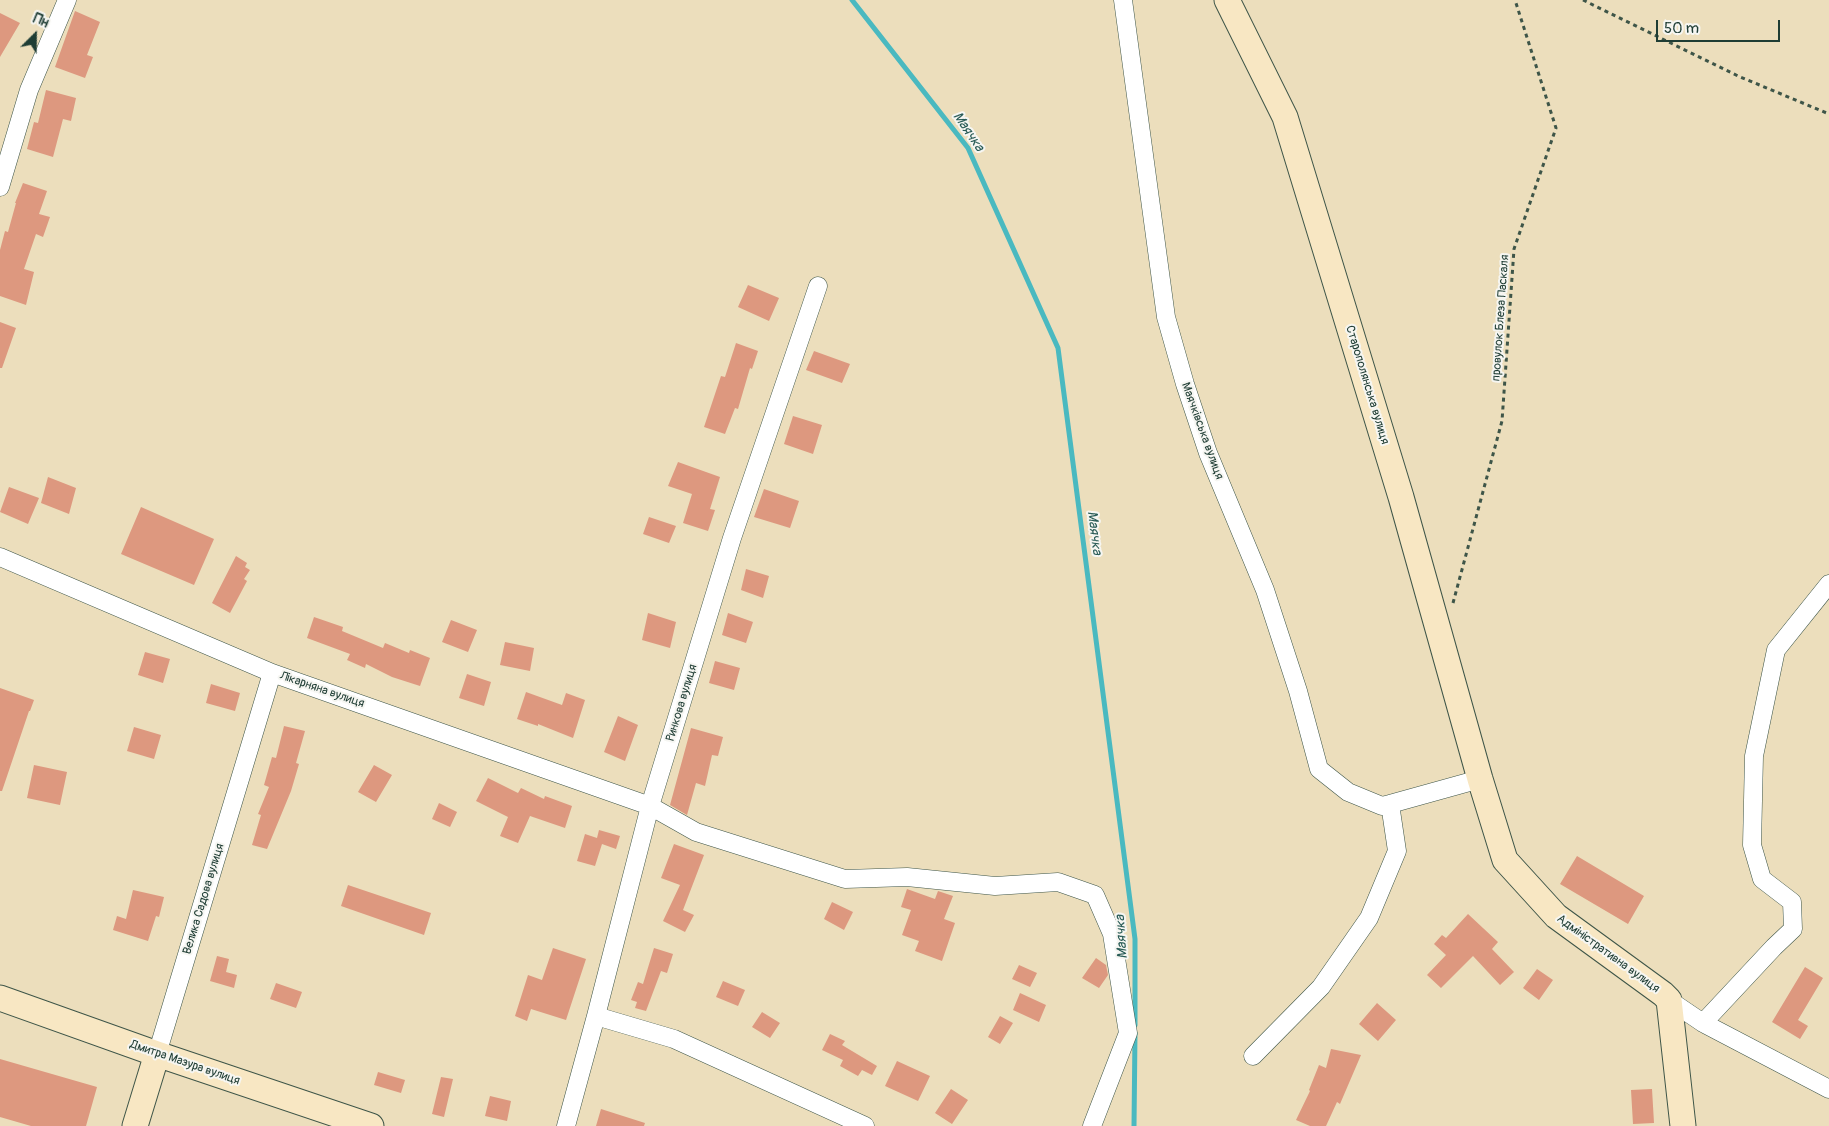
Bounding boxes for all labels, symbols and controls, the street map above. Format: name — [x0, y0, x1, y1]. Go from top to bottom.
north arrow — [10, 10, 60, 60]
text: Пн — [31, 10, 51, 32]
scale bar — [1659, 10, 1783, 42]
text: 50 m — [1664, 19, 1699, 38]
water label: Маячка — [949, 109, 987, 155]
street label: провулок Блеза Паскаля — [1489, 254, 1513, 382]
street label: Старополянська вулиця — [1342, 324, 1392, 446]
street label: Маячківська вулиця — [1178, 381, 1226, 481]
water label: Маячка — [1083, 510, 1105, 556]
street label: Ринкова вулиця — [663, 663, 701, 743]
street label: Лікарняна вулиця — [278, 669, 366, 711]
street label: Велика Садова вулиця — [180, 842, 228, 956]
street label: Адміністративна вулиця — [1554, 912, 1662, 996]
water label: Маячка — [1112, 914, 1132, 960]
street label: Дмитра Мазура вулиця — [128, 1037, 242, 1089]

